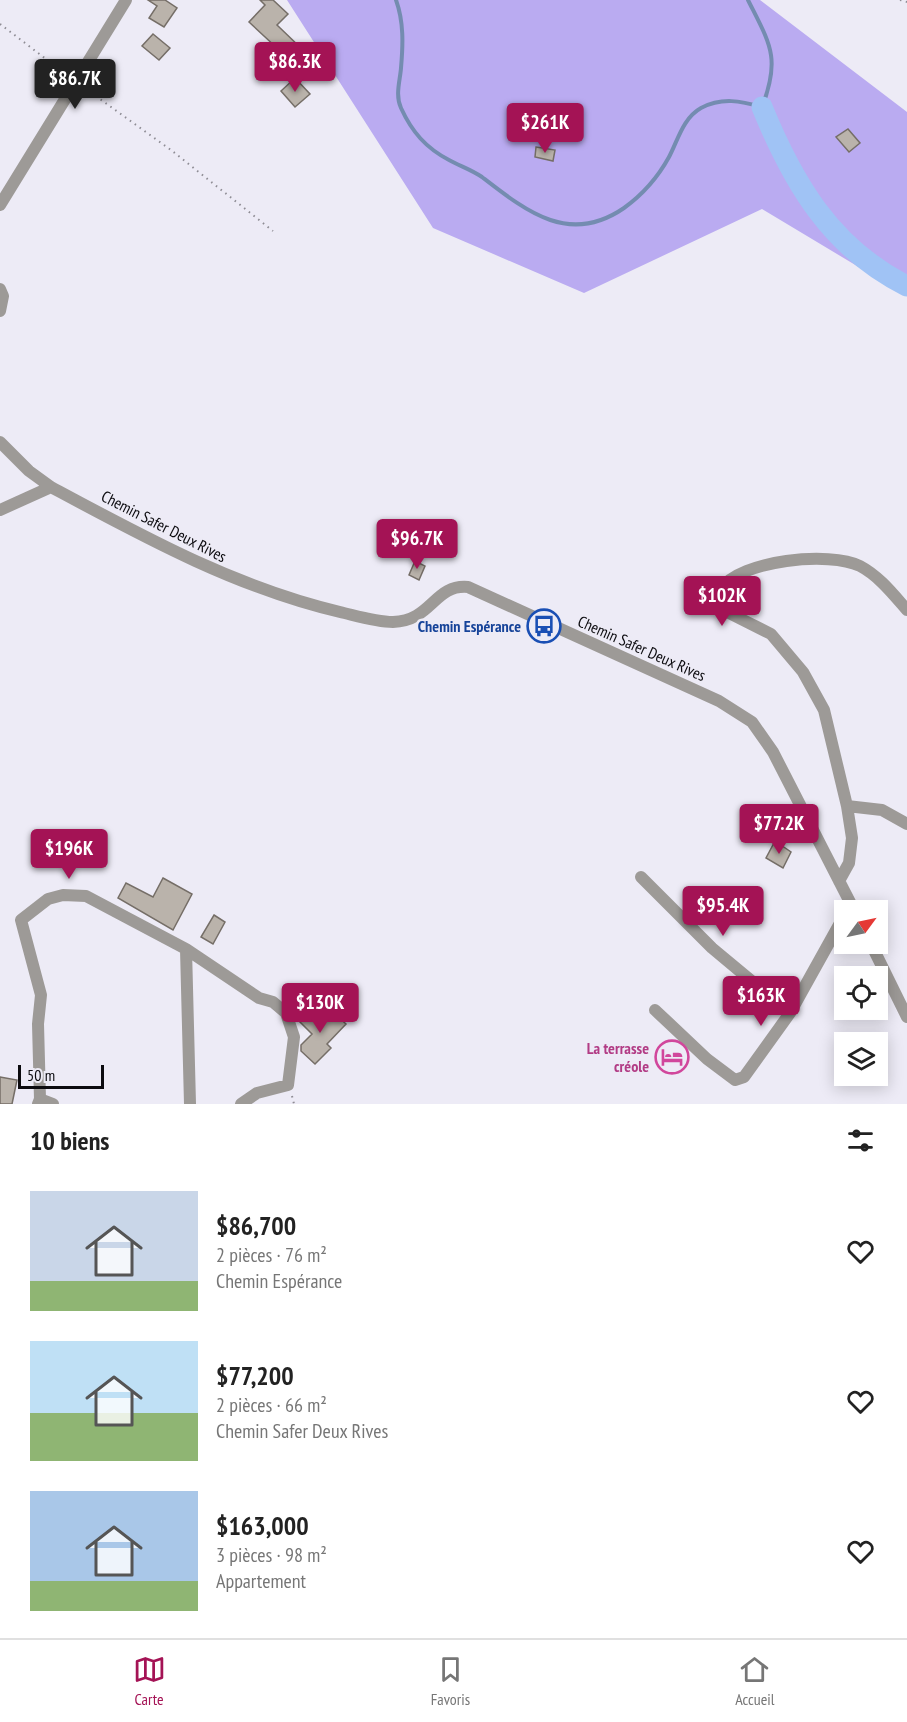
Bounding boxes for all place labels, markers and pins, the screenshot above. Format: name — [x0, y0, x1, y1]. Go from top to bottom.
pin: $86.3K — [246, 42, 344, 93]
pin: $86.7K — [26, 59, 124, 110]
pin: $261K — [503, 103, 587, 154]
pin: $96.7K — [368, 519, 466, 570]
pin: $102K — [680, 576, 764, 627]
bus stop icon: Chemin Espérance — [526, 608, 562, 644]
place label: Chemin Espérance — [418, 616, 521, 636]
pin: $77.2K — [730, 804, 828, 855]
pin: $196K — [27, 829, 111, 880]
pin: $95.4K — [674, 886, 772, 937]
pin: $163K — [719, 976, 803, 1027]
pin: $130K — [278, 983, 362, 1034]
place label: La terrasse créole — [587, 1038, 649, 1076]
hotel icon: La terrasse créole — [654, 1039, 690, 1075]

